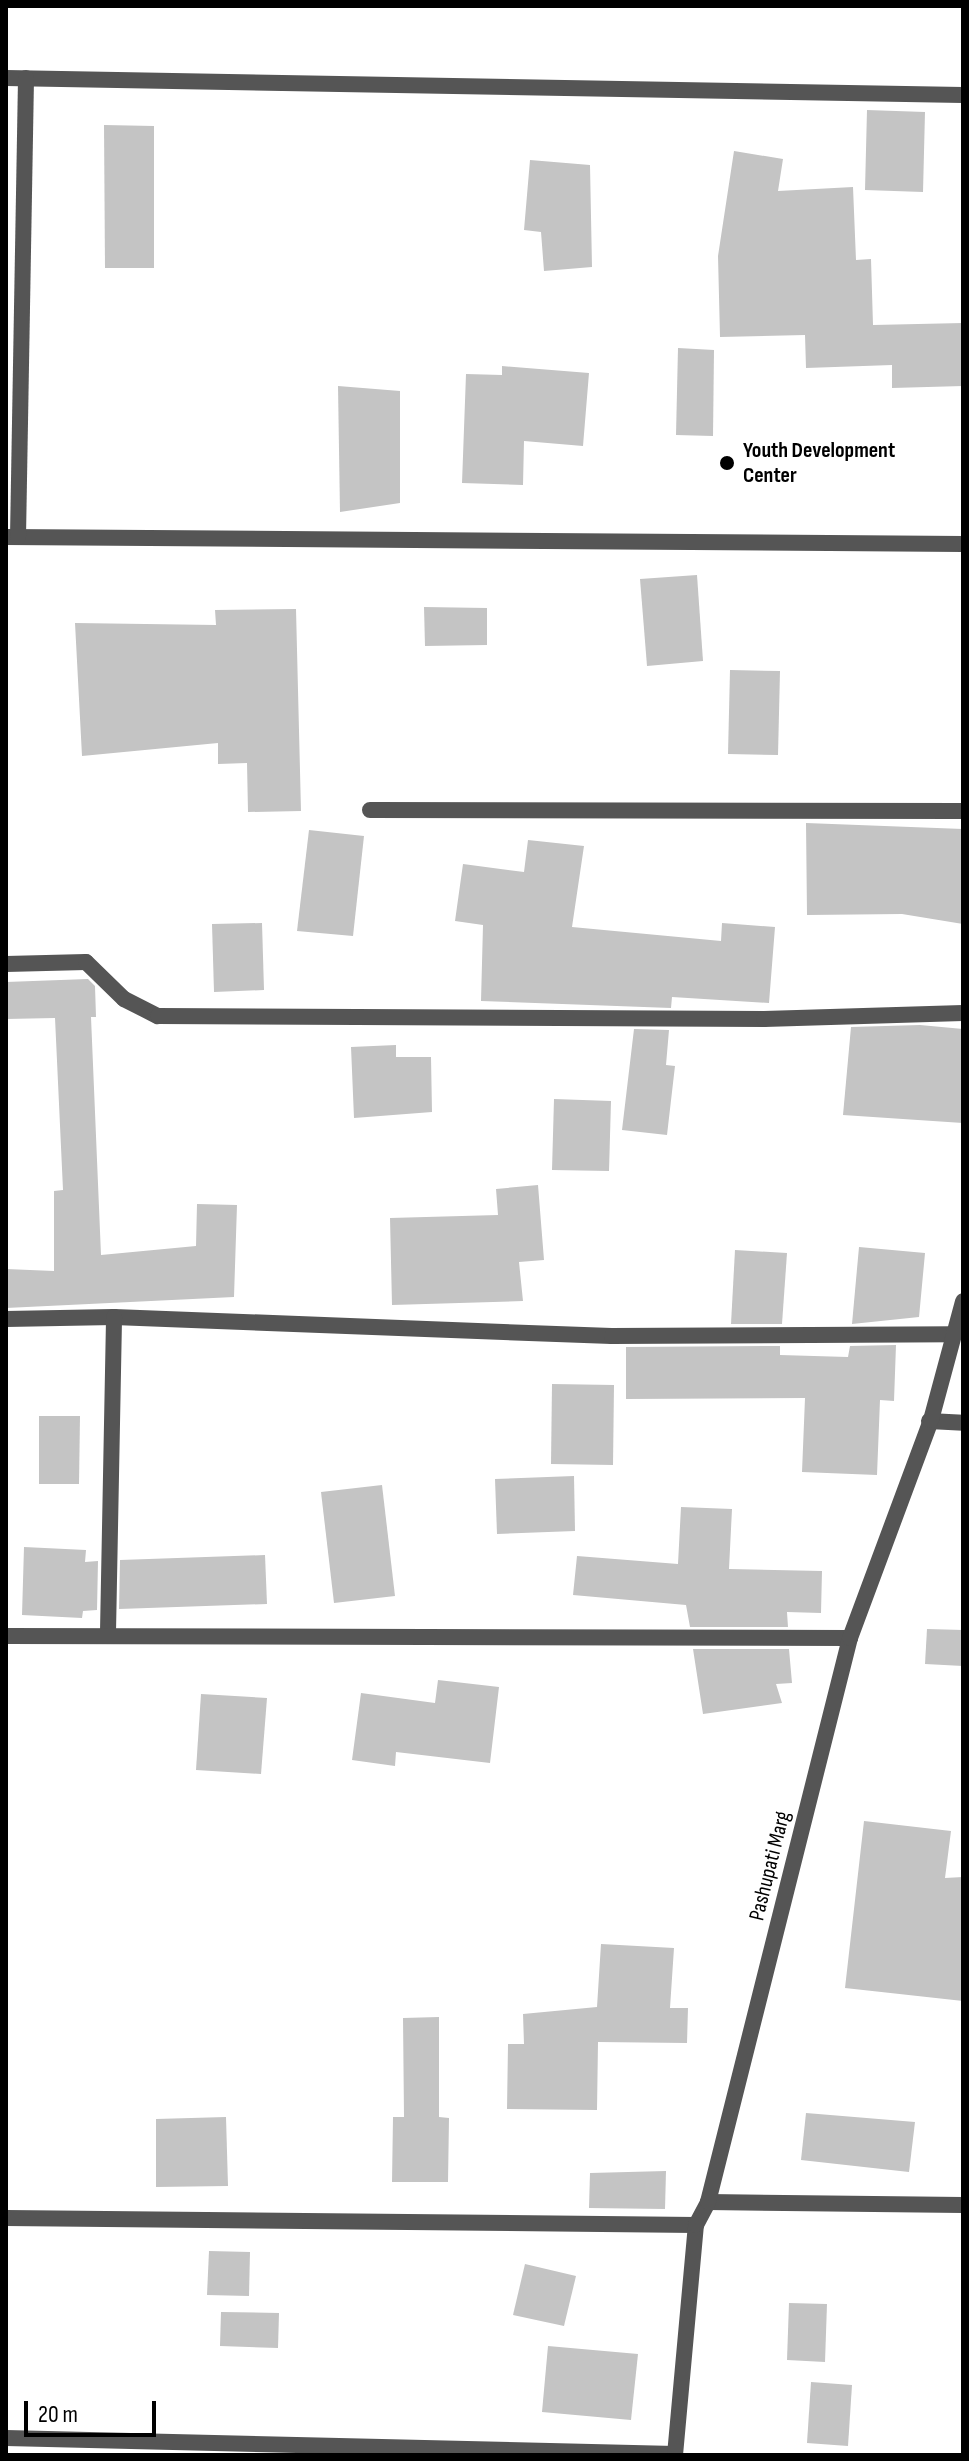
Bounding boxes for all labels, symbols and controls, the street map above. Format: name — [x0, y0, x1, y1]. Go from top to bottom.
place label: Youth Development Center — [743, 437, 895, 488]
marker: Youth Development Center — [718, 454, 736, 472]
street label: Pashupati Marg — [744, 1809, 796, 1923]
scale bar — [28, 2385, 160, 2435]
text: 20 m — [38, 2400, 78, 2429]

